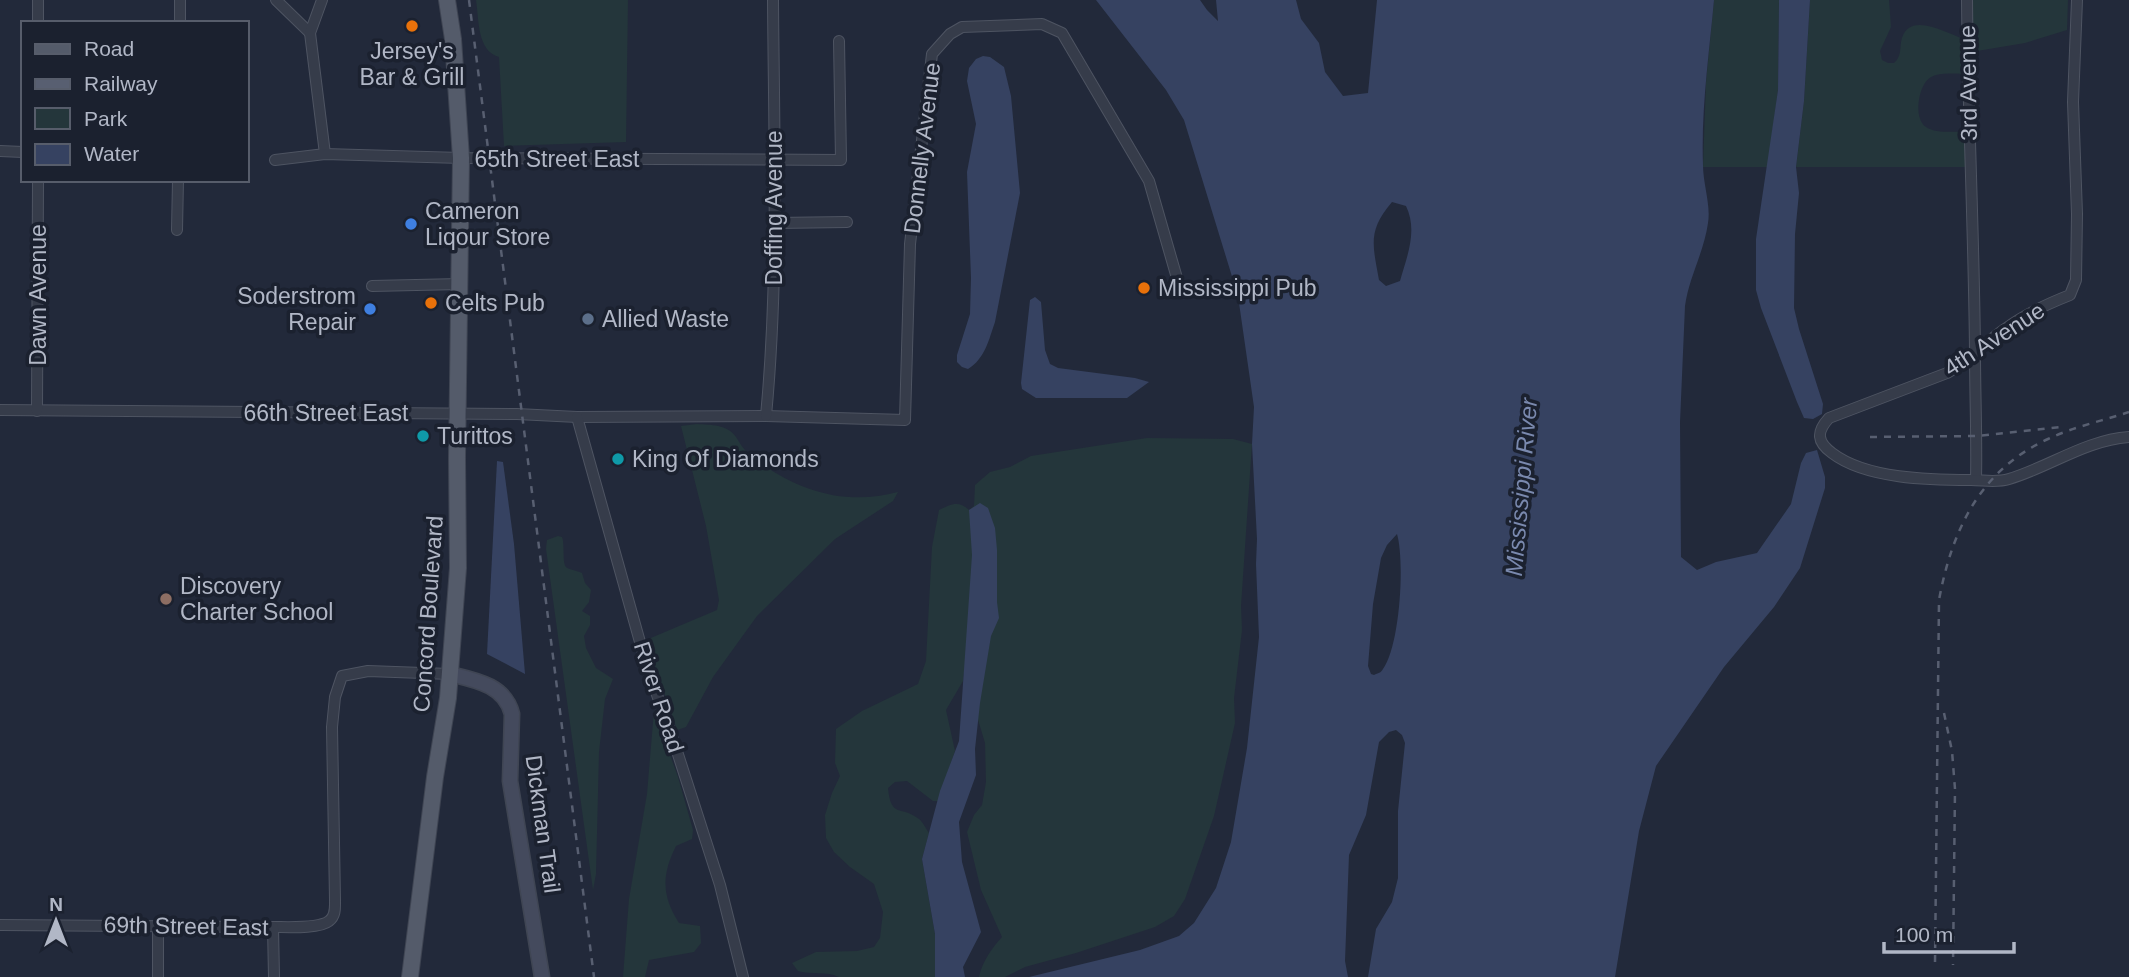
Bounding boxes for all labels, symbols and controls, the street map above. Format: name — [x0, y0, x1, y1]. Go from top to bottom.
marker: Jersey's Bar & Grill — [404, 18, 420, 34]
legend — [21, 21, 248, 182]
street label: 3rd Avenue — [1954, 25, 1982, 141]
text: Road — [84, 37, 134, 60]
place label: Jersey's Bar & Grill — [360, 38, 464, 90]
street label: Donnelly Avenue — [899, 61, 945, 235]
text: Railway — [84, 72, 158, 95]
text: Park — [84, 107, 128, 130]
street label: Doffing Avenue — [761, 130, 787, 286]
text: Water — [84, 142, 139, 165]
street label: 65th Street East — [475, 146, 640, 172]
place label: Cameron Liqour Store — [425, 198, 550, 250]
marker: Cameron Liqour Store — [403, 216, 419, 232]
street label: Dawn Avenue — [25, 224, 51, 366]
place label: Mississippi Pub — [1158, 275, 1317, 301]
marker: Mississippi Pub — [1136, 280, 1152, 296]
place label: Soderstrom Repair — [237, 283, 356, 335]
place label: Celts Pub — [445, 290, 545, 316]
marker: Celts Pub — [423, 295, 439, 311]
street label: 4th Avenue — [1939, 297, 2049, 381]
marker: Soderstrom Repair — [362, 301, 378, 317]
place label: Allied Waste — [602, 306, 729, 332]
marker: Allied Waste — [580, 311, 596, 327]
water label: Mississippi River — [1500, 396, 1542, 577]
street label: 66th Street East — [244, 400, 409, 426]
place label: Turittos — [437, 423, 513, 449]
marker: Turittos — [415, 428, 431, 444]
place label: King Of Diamonds — [632, 446, 819, 472]
marker: King Of Diamonds — [610, 451, 626, 467]
street label: Concord Boulevard — [408, 515, 448, 713]
place label: Discovery Charter School — [180, 573, 333, 625]
marker: Discovery Charter School — [158, 591, 174, 607]
street label: River Road — [629, 638, 689, 756]
street label: Dickman Trail — [520, 753, 566, 895]
north arrow — [21, 886, 91, 956]
text: N — [49, 894, 63, 915]
scale bar — [1884, 911, 2014, 955]
street label: 69th Street East — [103, 912, 269, 940]
text: 100 m — [1895, 923, 1953, 946]

